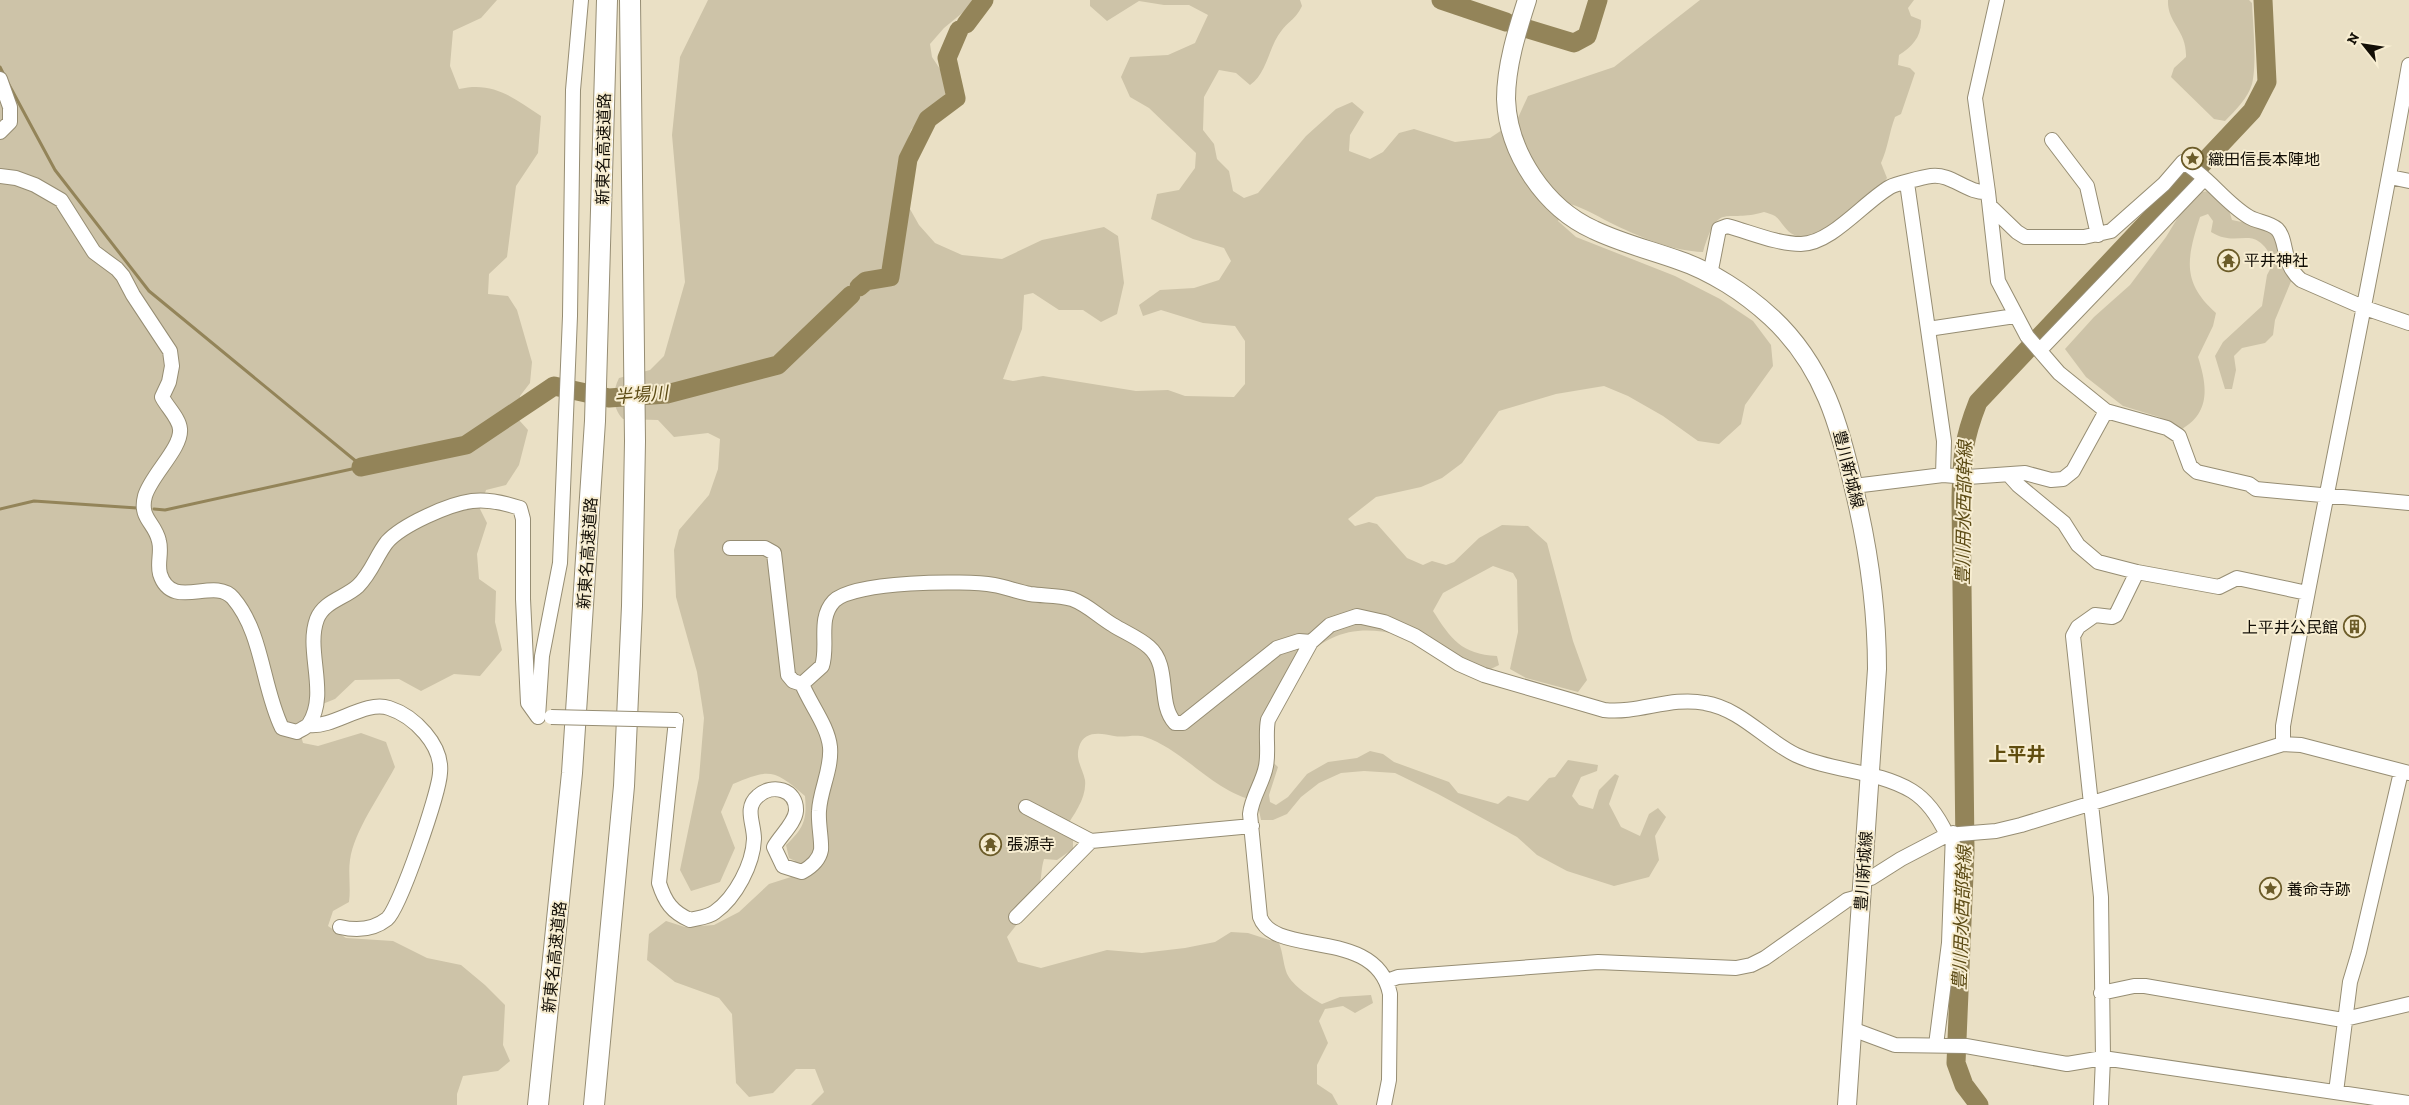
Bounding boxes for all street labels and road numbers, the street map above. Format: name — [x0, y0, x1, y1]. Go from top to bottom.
street label: 新東名高速道路 — [593, 93, 614, 205]
street label: 豊川新城線 — [1830, 428, 1867, 510]
street label: 新東名高速道路 — [574, 497, 601, 610]
street label: 豊川新城線 — [1851, 830, 1876, 912]
street label: 新東名高速道路 — [539, 900, 570, 1014]

